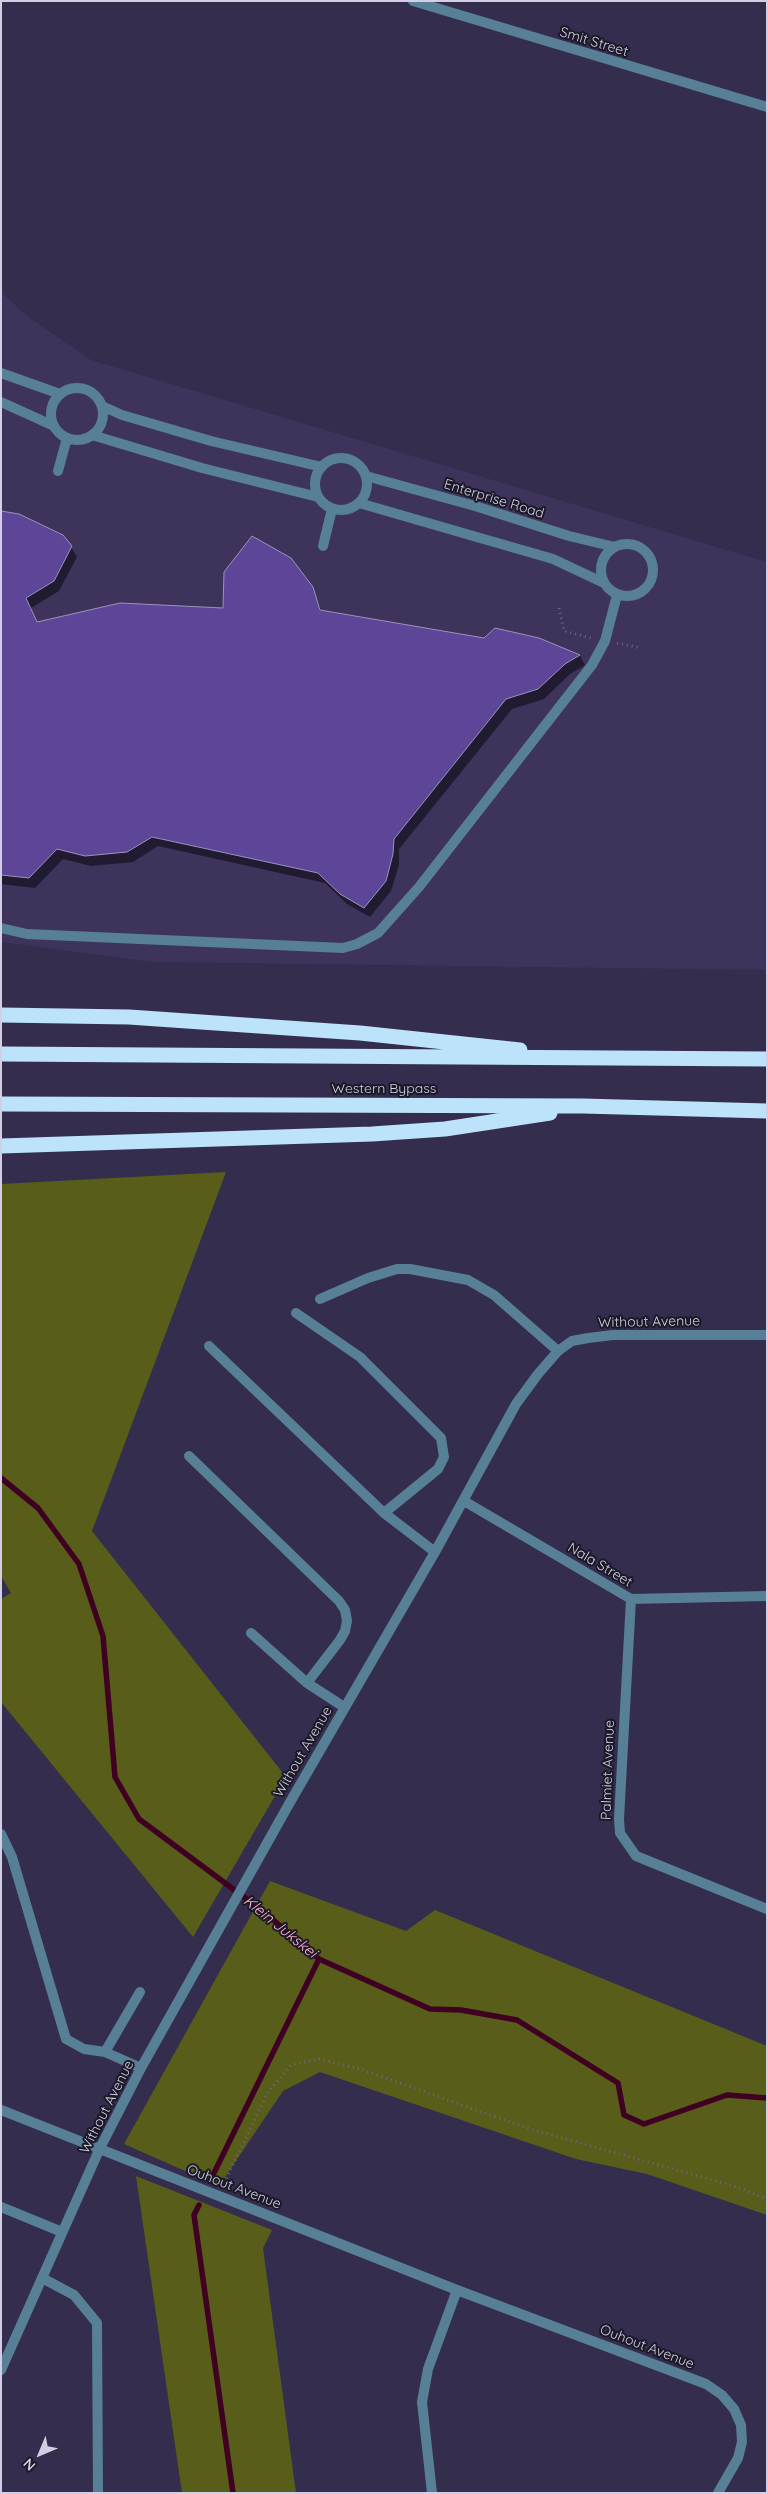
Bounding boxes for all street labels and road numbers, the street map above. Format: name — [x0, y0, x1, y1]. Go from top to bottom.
street label: Smit Street — [558, 24, 630, 60]
street label: Enterprise Road — [442, 476, 546, 522]
street label: Western Bypass — [332, 1081, 436, 1097]
street label: Without Avenue — [598, 1313, 700, 1331]
street label: Nala Street — [565, 1539, 635, 1591]
street label: Without Avenue — [270, 1704, 336, 1800]
street label: Palmiet Avenue — [598, 1720, 618, 1820]
street label: Without Avenue — [76, 2058, 138, 2156]
street label: Ouhout Avenue — [185, 2161, 283, 2213]
street label: Ouhout Avenue — [598, 2321, 696, 2373]

